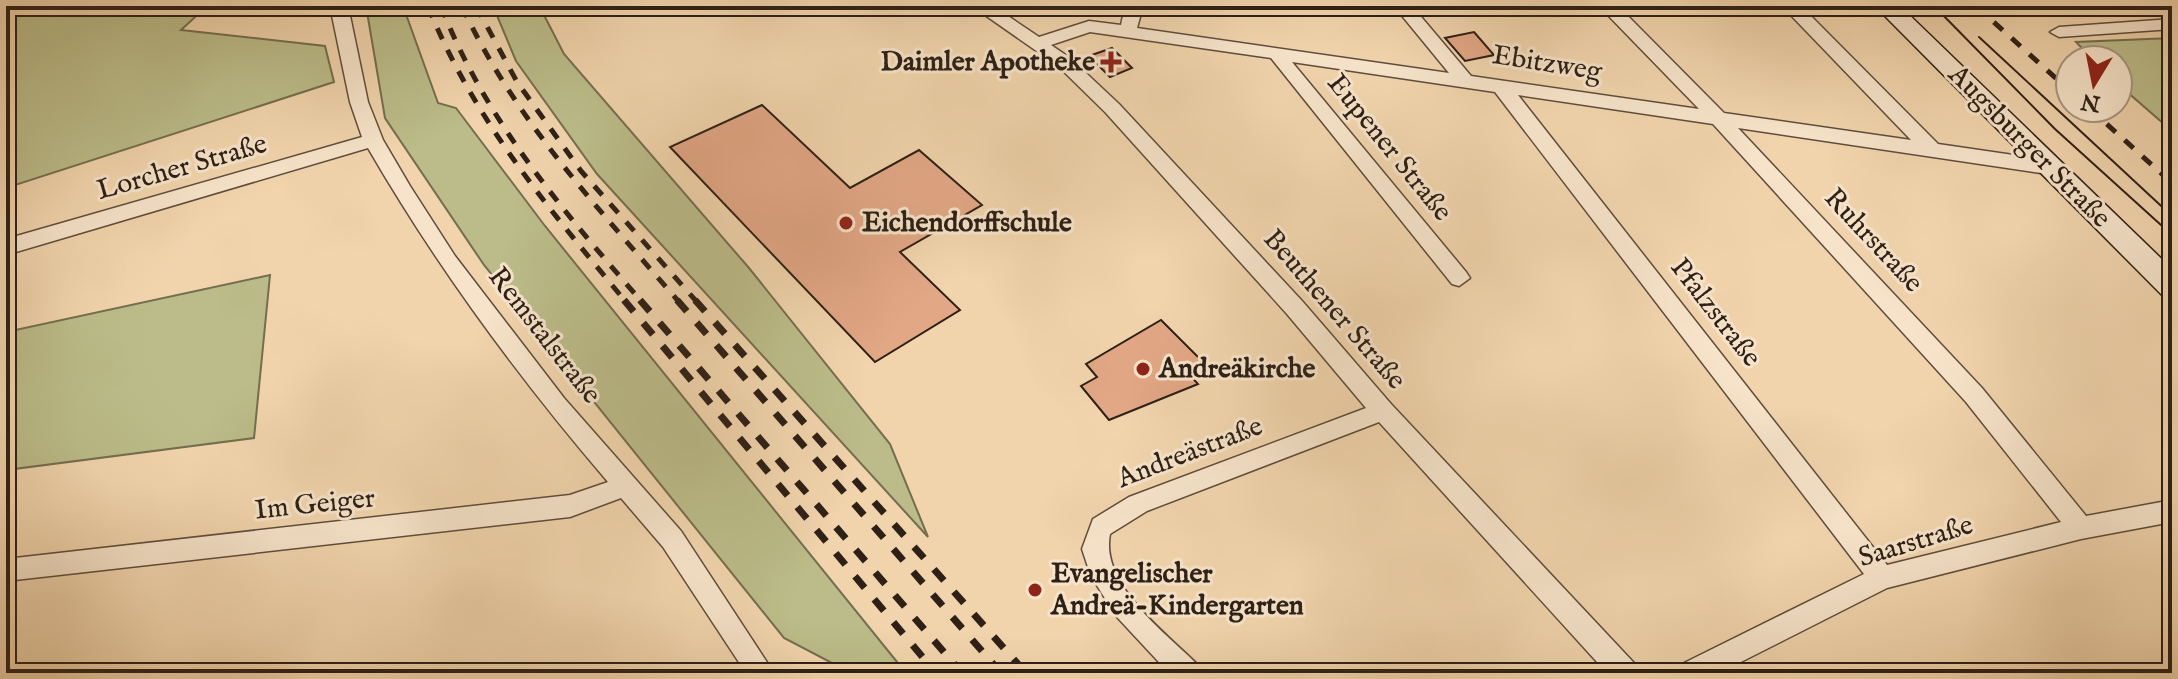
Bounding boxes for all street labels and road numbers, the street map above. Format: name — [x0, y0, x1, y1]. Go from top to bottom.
street label: Ebitzweg — [1490, 38, 1605, 90]
street label: Augsburger Straße — [1939, 57, 2118, 236]
street label: Eupener Straße — [1319, 67, 1459, 229]
street label: Lorcher Straße — [93, 127, 271, 209]
street label: Ruhrstraße — [1816, 182, 1930, 301]
street label: Beuthener Straße — [1255, 223, 1413, 397]
street label: Pfalzstraße — [1662, 252, 1768, 374]
street label: Remstalstraße — [480, 261, 608, 412]
street label: Andreästraße — [1111, 409, 1268, 497]
street label: Im Geiger — [253, 481, 377, 529]
street label: Saarstraße — [1854, 508, 1978, 576]

